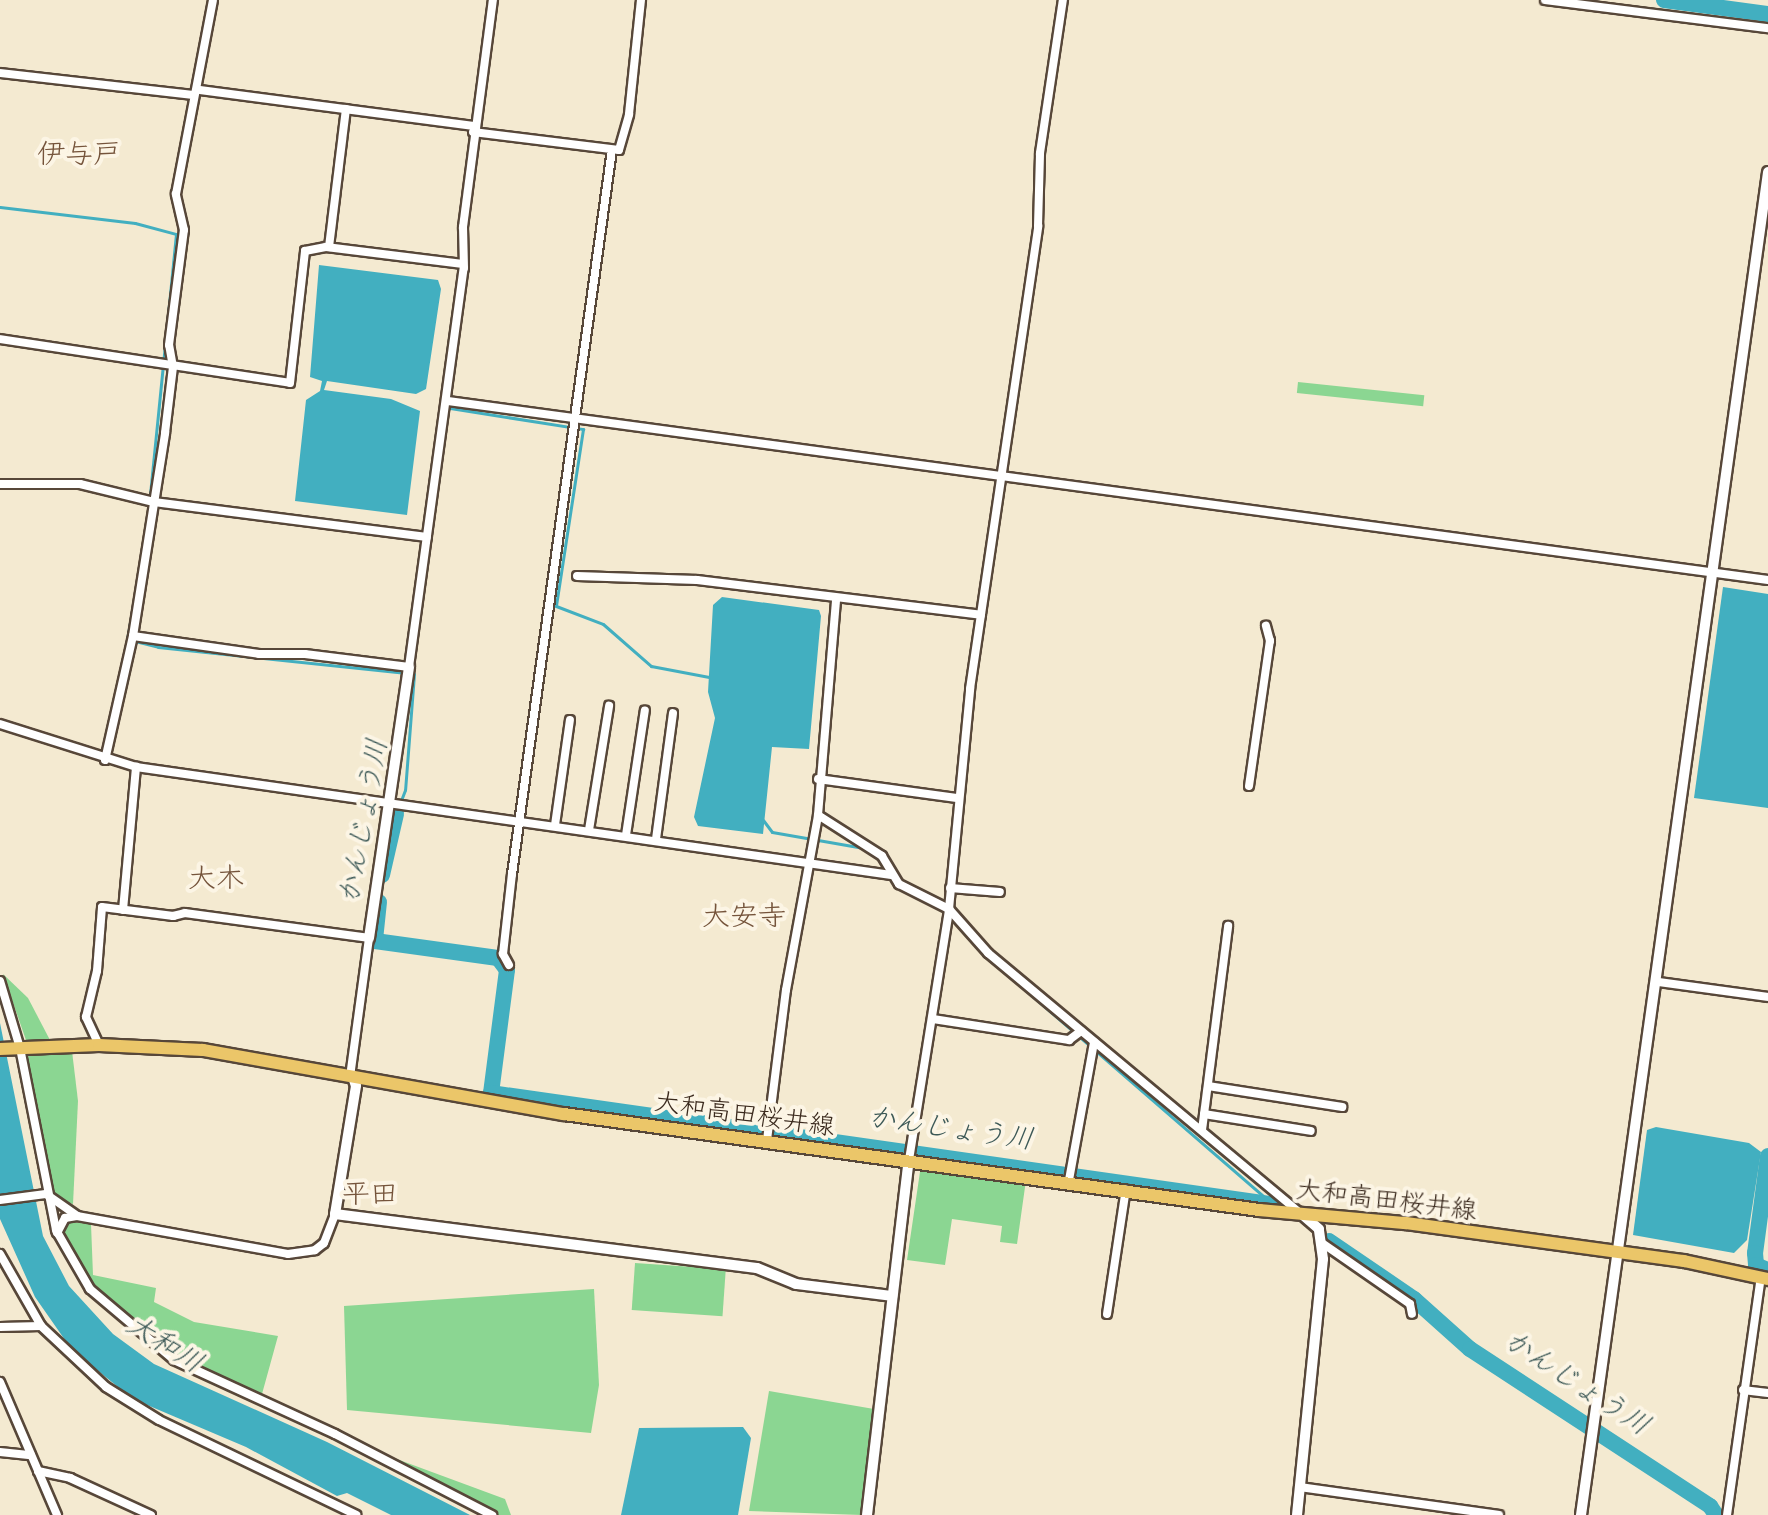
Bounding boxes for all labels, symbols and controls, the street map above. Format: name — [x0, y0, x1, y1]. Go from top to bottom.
district label: 伊与戸 — [37, 141, 121, 175]
water label: かんじょう川 — [336, 736, 398, 908]
district label: 大木 — [188, 865, 244, 899]
district label: 大安寺 — [702, 903, 786, 937]
street label: 大和高田桜井線 — [652, 1089, 836, 1145]
water label: かんじょう川 — [864, 1104, 1036, 1160]
street label: 大和高田桜井線 — [1294, 1176, 1478, 1230]
district label: 平田 — [342, 1181, 398, 1215]
water label: 大和川 — [118, 1310, 208, 1384]
water label: かんじょう川 — [1495, 1326, 1655, 1446]

